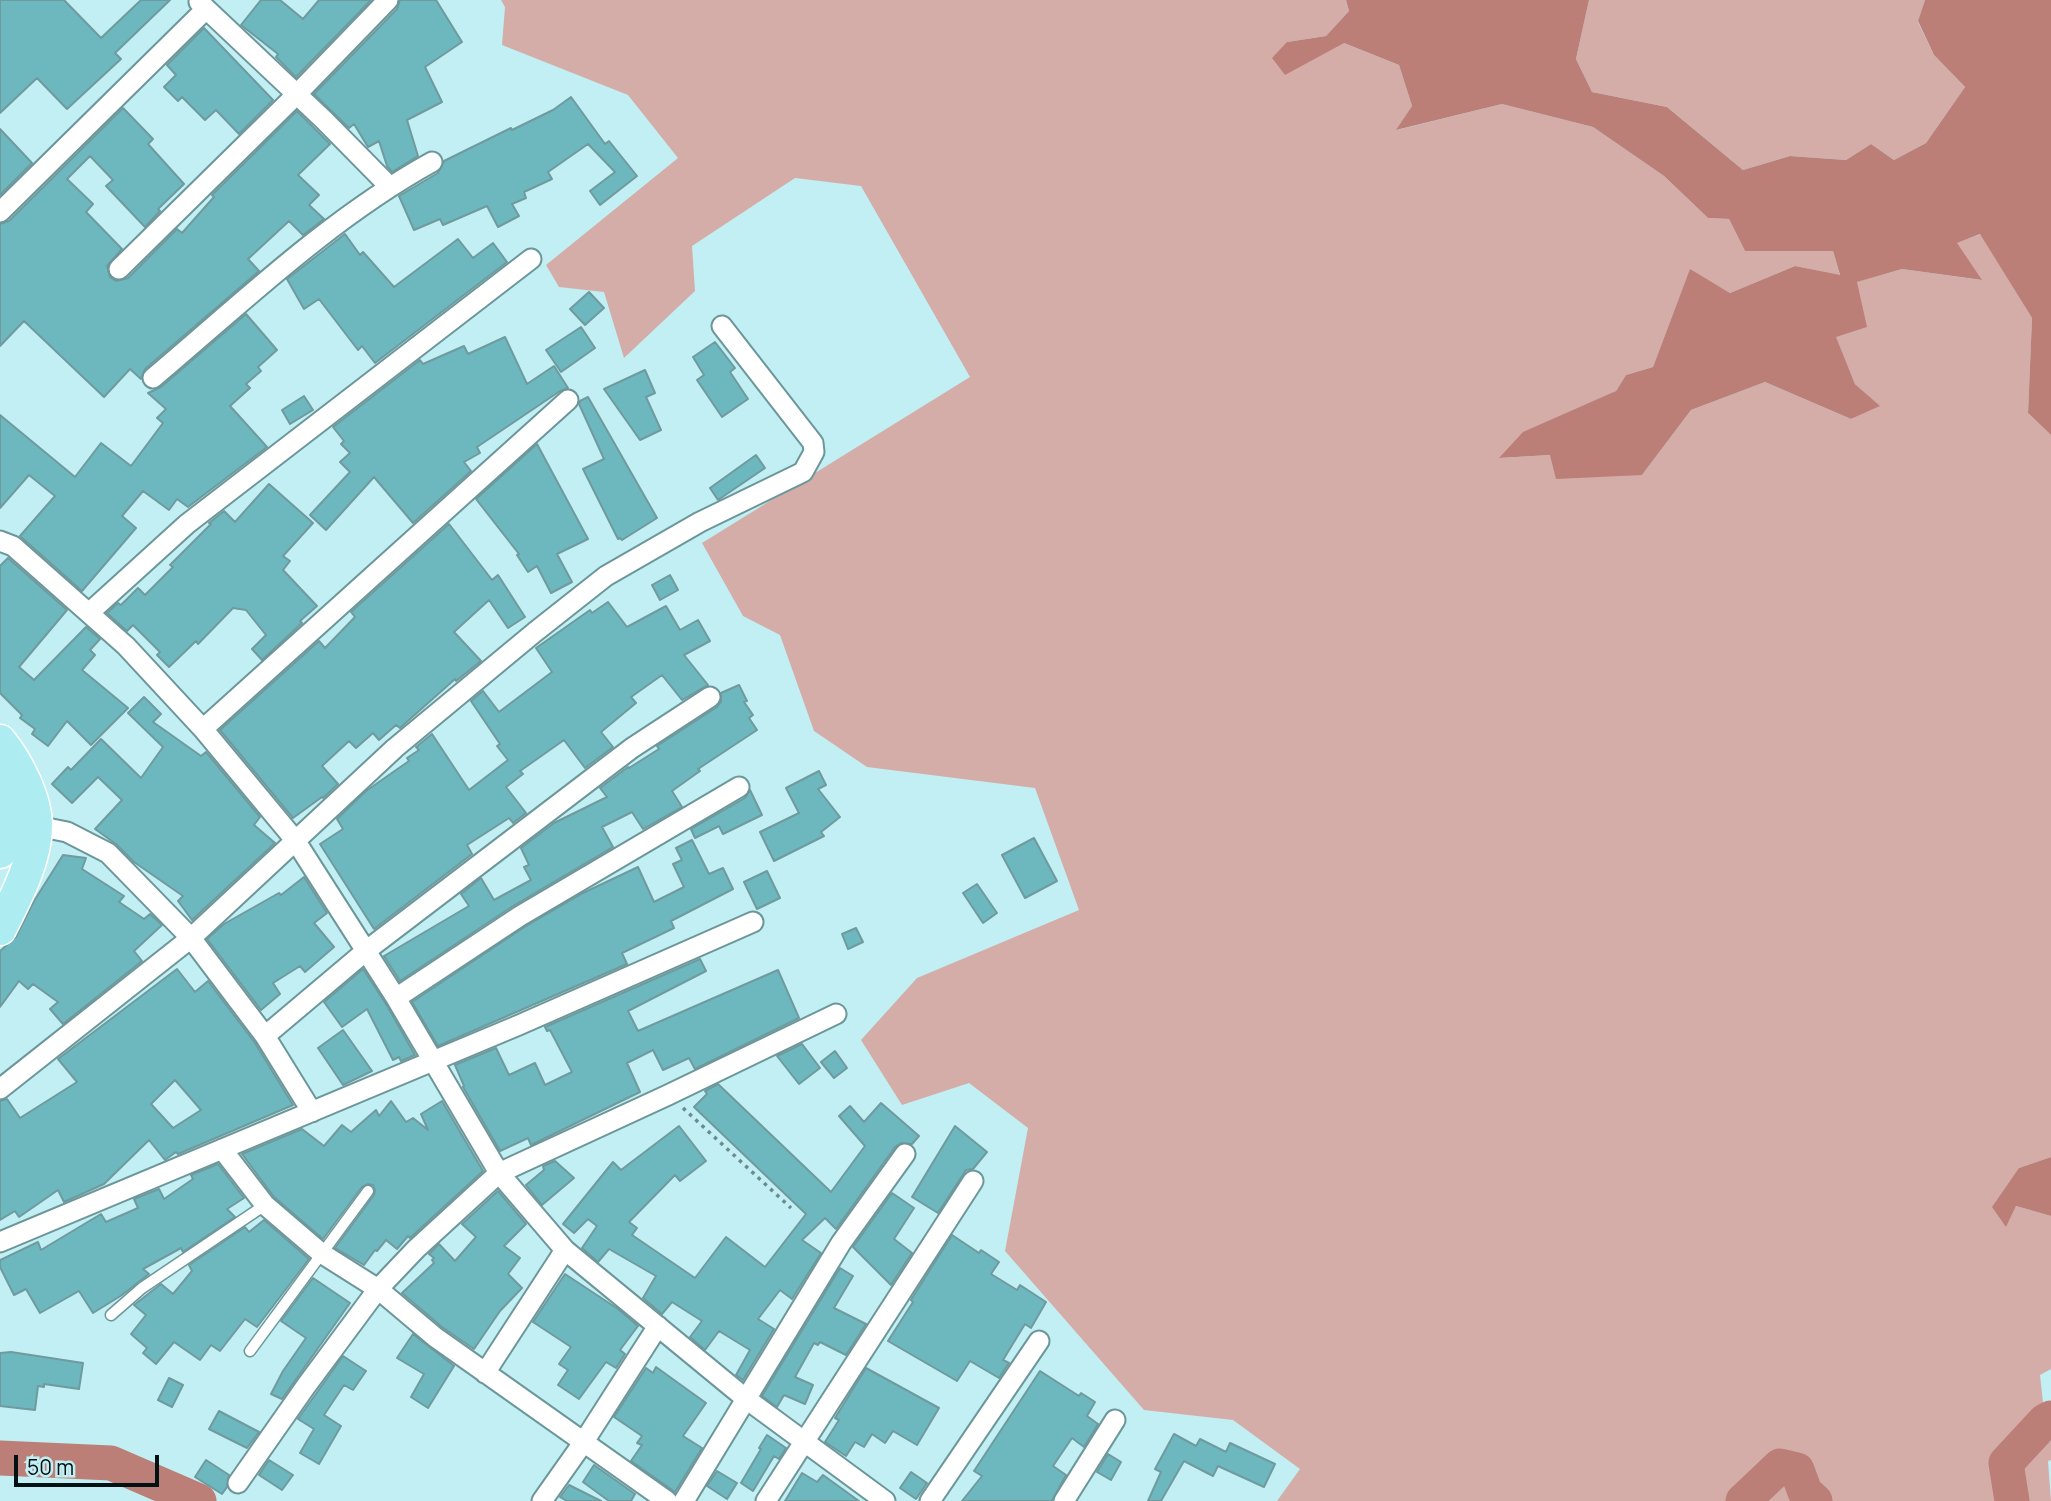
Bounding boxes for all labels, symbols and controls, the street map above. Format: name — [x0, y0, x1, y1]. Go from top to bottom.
scale bar — [18, 1442, 163, 1486]
text: 50 m — [27, 1453, 74, 1481]

